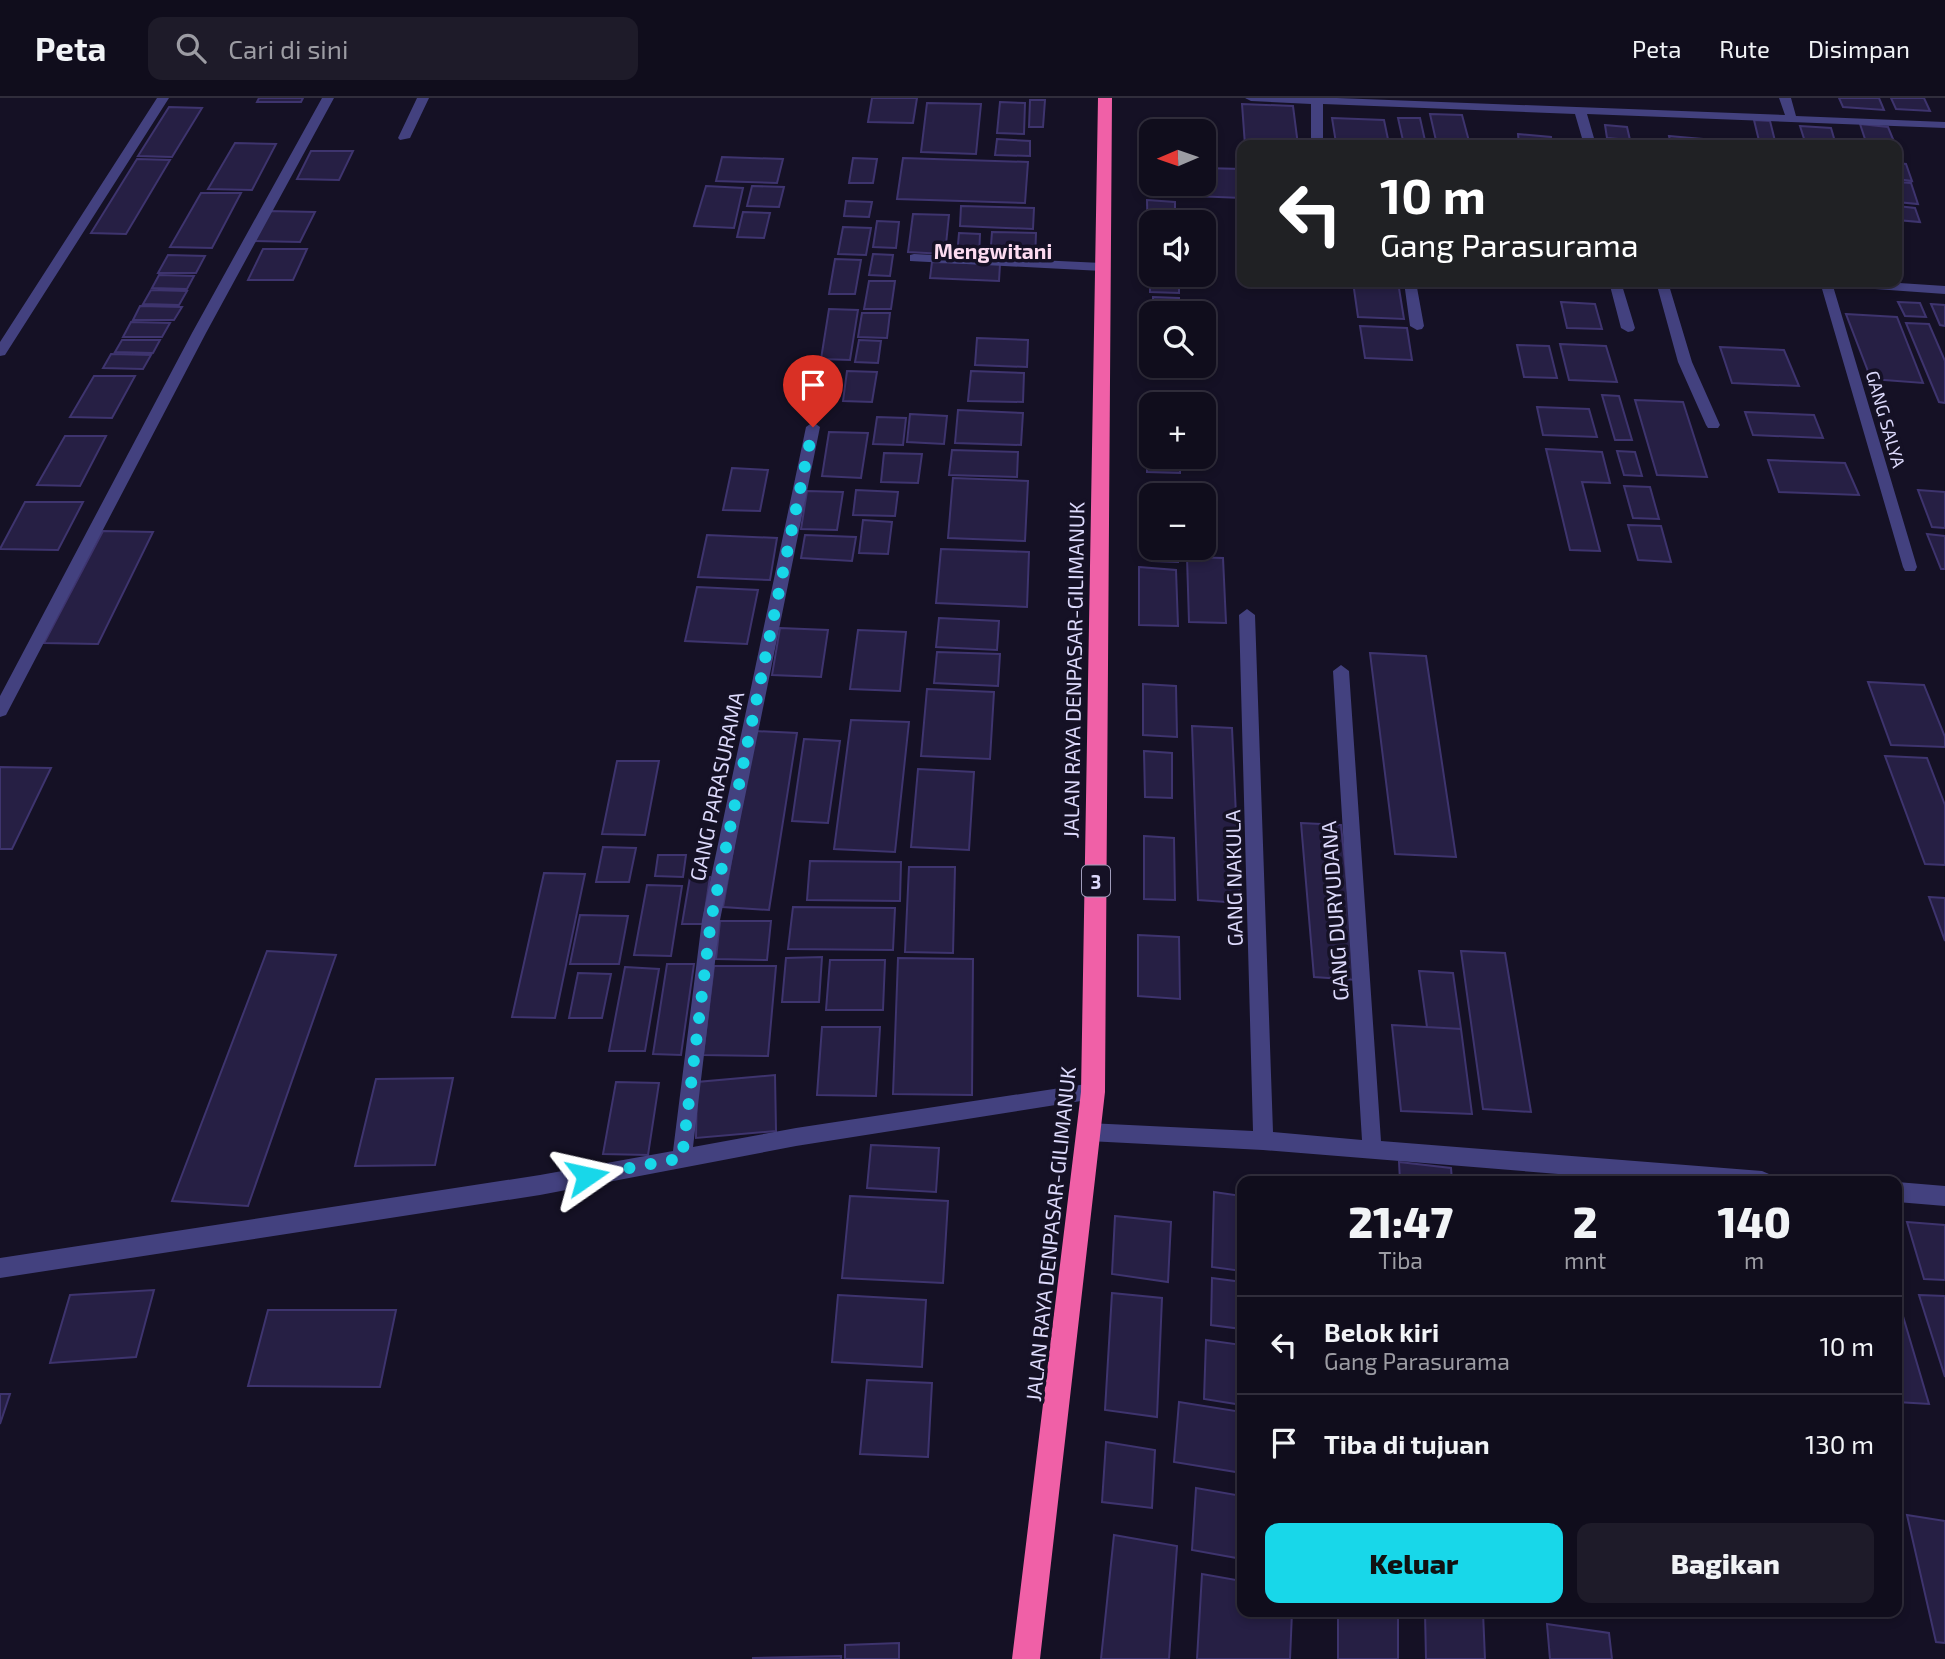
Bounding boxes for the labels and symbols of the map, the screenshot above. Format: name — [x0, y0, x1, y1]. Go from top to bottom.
north arrow — [1139, 119, 1216, 196]
district label: Mengwitani — [934, 238, 1052, 263]
pin — [783, 355, 843, 427]
street label: GANG SALYA — [1862, 368, 1911, 471]
street label: JALAN RAYA DENPASAR-GILIMANUK — [1058, 501, 1088, 839]
street label: GANG PARASURAMA — [684, 689, 748, 883]
street label: GANG NAKULA — [1219, 809, 1247, 947]
street label: GANG DURYUDANA — [1315, 820, 1353, 1002]
road number: 3 — [1082, 866, 1110, 896]
street label: JALAN RAYA DENPASAR-GILIMANUK — [1020, 1065, 1080, 1403]
position arrow — [550, 1139, 624, 1213]

